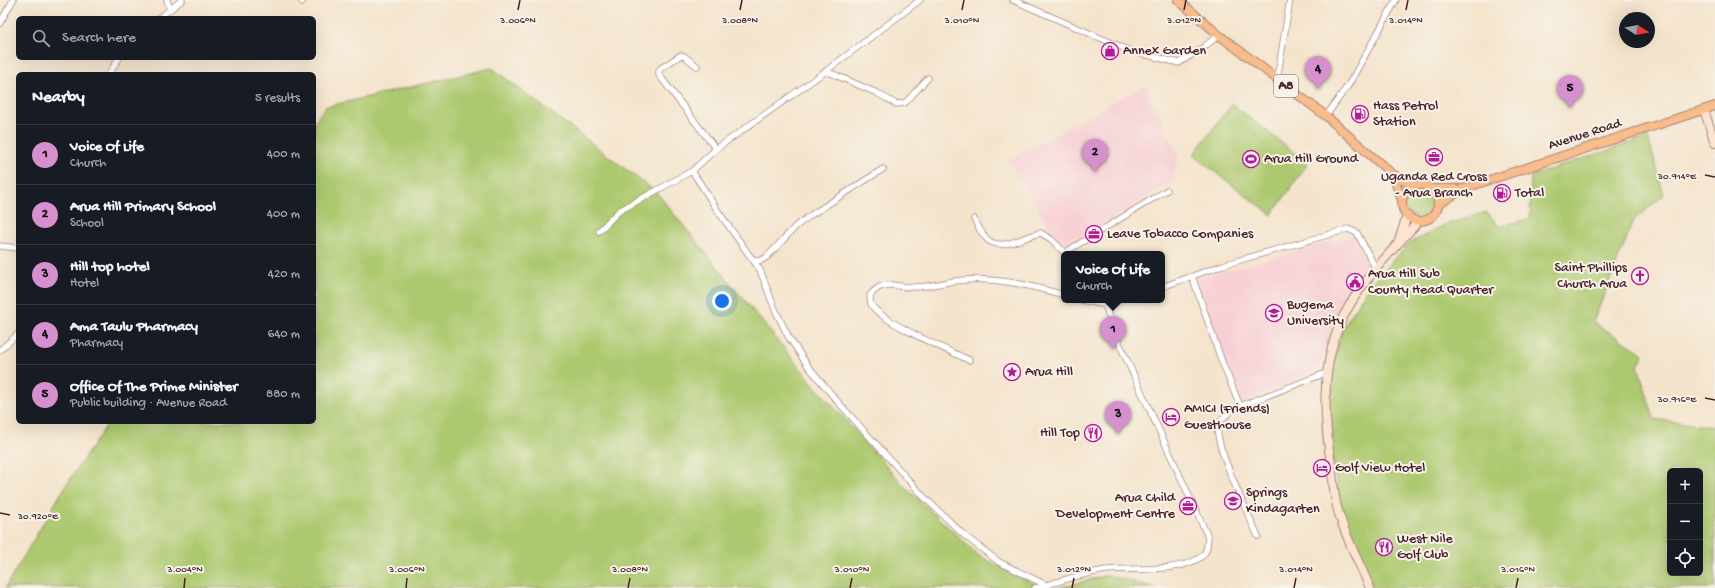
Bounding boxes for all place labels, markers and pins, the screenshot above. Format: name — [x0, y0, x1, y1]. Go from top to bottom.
shop icon: Annex Garden — [1100, 41, 1120, 61]
place label: Annex Garden — [1123, 43, 1206, 60]
pin: 4 — [1305, 56, 1331, 89]
pin: 5 — [1557, 75, 1583, 108]
place label: Hass Petrol Station — [1373, 98, 1438, 131]
fuel station icon: Hass Petrol Station — [1350, 104, 1370, 124]
pin: 2 — [1082, 139, 1108, 172]
office icon: Uganda Red Cross - Arua Branch — [1424, 147, 1444, 167]
sports icon: Arua Hill Ground — [1241, 149, 1261, 169]
place label: Arua Hill Ground — [1264, 151, 1360, 168]
place label: Uganda Red Cross - Arua Branch — [1381, 169, 1488, 202]
fuel station icon: Total — [1492, 183, 1512, 203]
place label: Total — [1514, 185, 1544, 202]
office icon: Leave Tobacco Companies — [1084, 224, 1104, 244]
place label: Leave Tobacco Companies — [1107, 226, 1254, 243]
place label: Saint Phillips Church Arua — [1554, 260, 1628, 293]
place label: Arua Hill Sub County Head Quarter — [1368, 266, 1494, 299]
church icon: Saint Phillips Church Arua — [1630, 266, 1650, 286]
public building icon: Arua Hill Sub County Head Quarter — [1345, 272, 1365, 292]
place label: Bugema University — [1286, 297, 1344, 330]
school or university icon: Bugema University — [1264, 303, 1284, 323]
pin: 1 — [1100, 316, 1126, 349]
place icon: Arua Hill — [1002, 362, 1022, 382]
place label: Arua Hill — [1025, 364, 1073, 381]
pin: 3 — [1105, 401, 1131, 434]
place label: AMICI (Friends) Guesthouse — [1184, 401, 1270, 434]
hotel icon: AMICI (Friends) Guesthouse — [1161, 407, 1181, 427]
restaurant icon: Hill Top — [1083, 423, 1103, 443]
place label: Hill Top — [1040, 425, 1080, 442]
hotel icon: Golf View Hotel — [1312, 458, 1332, 478]
place label: Golf View Hotel — [1335, 460, 1425, 477]
place label: Springs Kindagarten — [1246, 485, 1320, 518]
place label: Arua Child Development Centre — [1055, 490, 1177, 523]
school or university icon: Springs Kindagarten — [1223, 491, 1243, 511]
office icon: Arua Child Development Centre — [1178, 496, 1198, 516]
place label: West Nile Golf Club — [1397, 531, 1454, 564]
restaurant icon: West Nile Golf Club — [1374, 537, 1394, 557]

